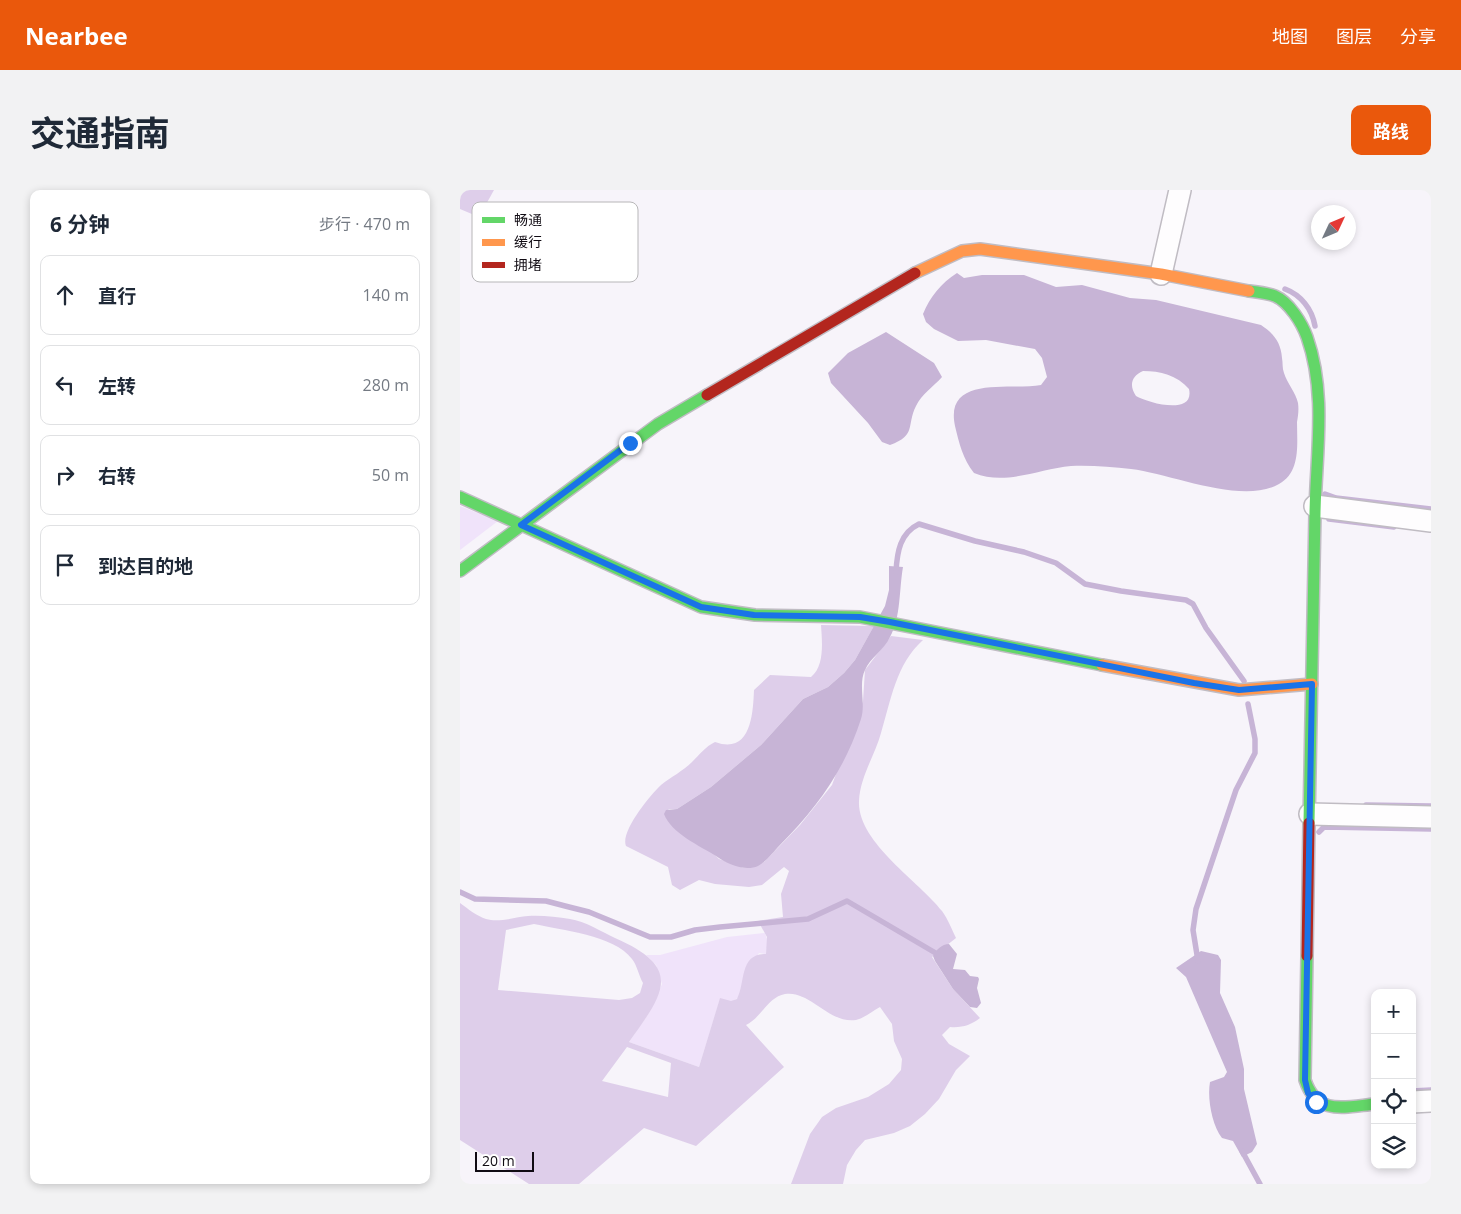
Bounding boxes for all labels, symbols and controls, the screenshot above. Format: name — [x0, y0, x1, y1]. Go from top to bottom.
text: Nearbee — [25, 19, 128, 52]
text: 地图 — [1272, 24, 1308, 48]
text: 图层 — [1336, 24, 1372, 48]
text: 分享 — [1400, 24, 1436, 48]
button: 路线 — [1351, 105, 1431, 155]
text: 交通指南 — [30, 109, 170, 156]
legend — [472, 202, 638, 282]
north arrow — [1311, 205, 1356, 250]
text: 6 分钟 — [50, 210, 109, 238]
text: 畅通 — [514, 210, 542, 229]
text: 步行 · 470 m — [319, 213, 410, 235]
text: 缓行 — [514, 232, 542, 251]
text: 拥堵 — [514, 255, 542, 274]
icon: ahead — [51, 281, 79, 309]
text: 直行 — [98, 283, 136, 309]
text: 140 m — [363, 284, 409, 306]
icon: left — [51, 371, 79, 399]
text: 左转 — [98, 373, 136, 399]
text: 280 m — [363, 374, 409, 396]
route end — [619, 432, 642, 455]
icon: right — [51, 461, 79, 489]
text: 右转 — [98, 463, 136, 489]
text: 50 m — [372, 464, 409, 486]
icon: arrive — [51, 551, 79, 579]
text: 到达目的地 — [98, 553, 193, 579]
map controls — [1371, 989, 1416, 1169]
button: + — [1371, 989, 1416, 1034]
button: − — [1371, 1034, 1416, 1079]
button: locate — [1371, 1079, 1416, 1124]
route start — [1305, 1091, 1328, 1114]
button: layers — [1371, 1124, 1416, 1169]
scale bar — [475, 1149, 534, 1172]
text: 20 m — [482, 1151, 515, 1170]

